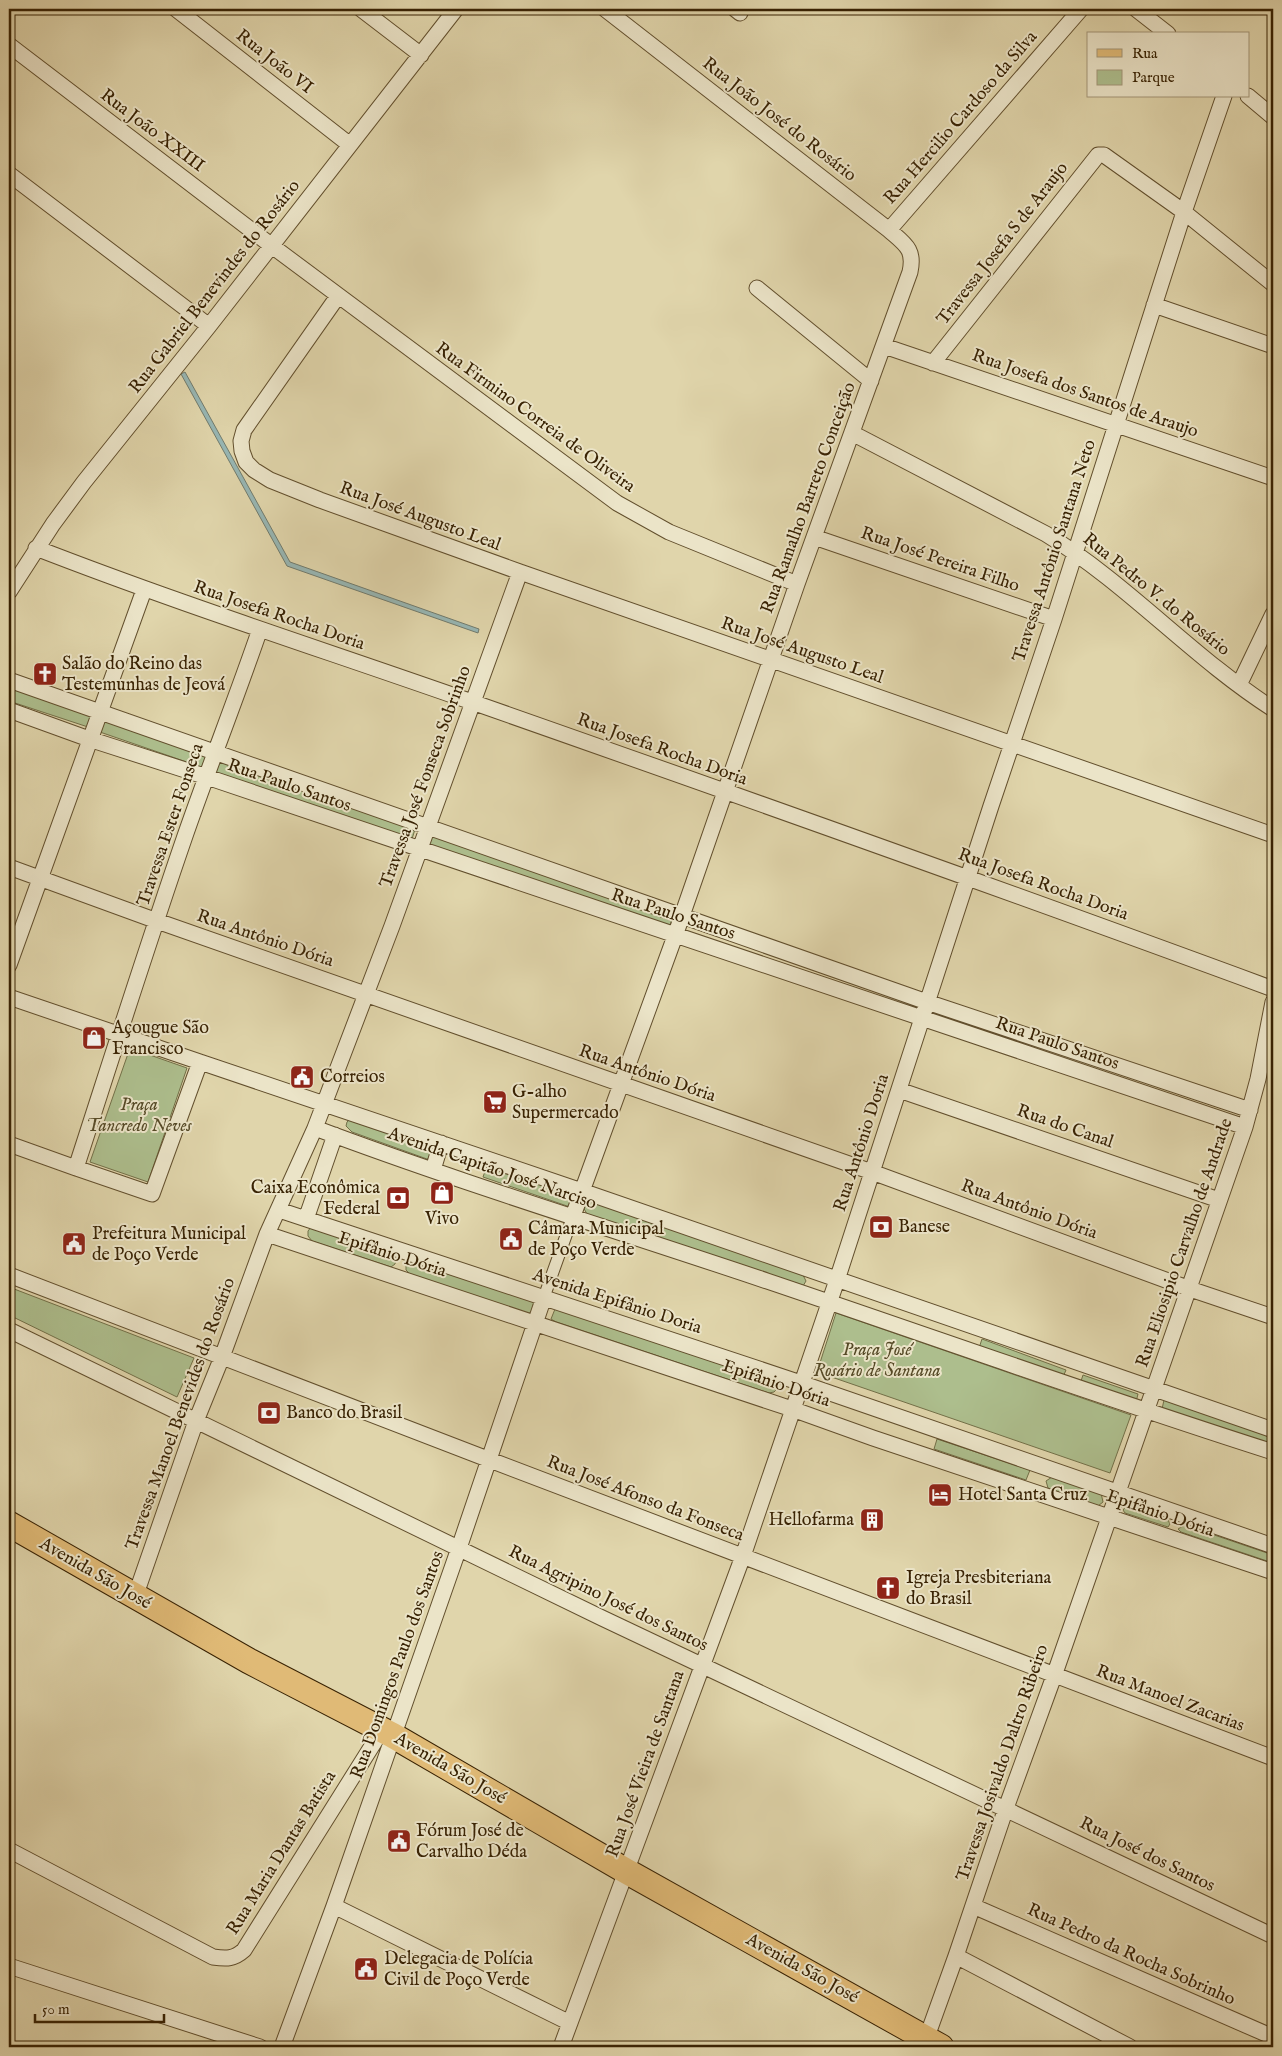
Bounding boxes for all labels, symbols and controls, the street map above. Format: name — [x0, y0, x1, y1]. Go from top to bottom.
street label: Rua João VI — [231, 25, 318, 100]
street label: Rua Hercilio Cardoso da Silva — [879, 26, 1043, 210]
legend — [1087, 32, 1250, 98]
text: Rua — [1132, 44, 1158, 63]
street label: Rua João José do Rosário — [697, 53, 861, 188]
text: Parque — [1132, 68, 1175, 87]
street label: Rua João XXIII — [95, 84, 209, 178]
street label: Travessa Josefa S de Araujo — [932, 158, 1074, 330]
street label: Rua Gabriel Benevindes do Rosário — [124, 175, 306, 398]
street label: Rua Firmino Correia de Oliveira — [430, 338, 640, 498]
street label: Rua Josefa dos Santos de Araujo — [969, 344, 1201, 444]
street label: Rua Ramalho Barreto Conceição — [756, 379, 862, 617]
street label: Travessa Antônio Santana Neto — [1008, 436, 1102, 665]
street label: Rua José Augusto Leal — [336, 477, 504, 557]
street label: Rua José Pereira Filho — [858, 522, 1023, 598]
street label: Rua Pedro V. do Rosário — [1078, 528, 1235, 662]
street label: Rua Josefa Rocha Doria — [190, 576, 368, 656]
street label: Rua José Augusto Leal — [718, 612, 886, 690]
place label: Salão do Reino das Testemunhas de Jeová — [62, 653, 225, 697]
church icon: Salão do Reino das Testemunhas de Jeová — [32, 661, 58, 687]
street label: Travessa José Fonseca Sobrinho — [375, 662, 477, 891]
street label: Rua Josefa Rocha Doria — [574, 708, 751, 792]
street label: Travessa Ester Fonseca — [132, 740, 210, 909]
street label: Rua Paulo Santos — [224, 754, 354, 818]
street label: Rua Josefa Rocha Doria — [955, 843, 1132, 927]
street label: Rua Paulo Santos — [608, 884, 738, 946]
street label: Rua Antônio Dória — [193, 905, 337, 973]
street label: Rua Paulo Santos — [992, 1012, 1122, 1076]
place label: Açougue São Francisco — [111, 1017, 209, 1061]
shop icon: Açougue São Francisco — [81, 1025, 107, 1051]
street label: Rua Antônio Dória — [575, 1040, 719, 1108]
public building icon: Correios — [289, 1064, 315, 1090]
place label: Correios — [320, 1066, 385, 1089]
street label: Rua Antônio Doria — [829, 1071, 895, 1215]
place label: G-alho Supermercado — [512, 1081, 619, 1125]
supermarket icon: G-alho Supermercado — [482, 1089, 508, 1115]
park label: Praça Tancredo Neves — [86, 1094, 193, 1138]
street label: Rua do Canal — [1014, 1100, 1116, 1154]
street label: Rua Eliosipio Carvalho de Andrade — [1131, 1115, 1239, 1371]
street label: Avenida Capitão José Narciso — [384, 1122, 600, 1216]
street label: Rua Antônio Dória — [958, 1175, 1100, 1245]
place label: Caixa Econômica Federal — [251, 1177, 380, 1221]
shop icon: Vivo — [429, 1180, 455, 1206]
bank icon: Caixa Econômica Federal — [385, 1185, 411, 1211]
place label: Vivo — [424, 1208, 459, 1231]
bank icon: Banese — [868, 1214, 894, 1240]
place label: Banese — [898, 1216, 950, 1239]
place label: Câmara Municipal de Poço Verde — [528, 1218, 664, 1262]
place label: Prefeitura Municipal de Poço Verde — [92, 1223, 246, 1267]
public building icon: Câmara Municipal de Poço Verde — [498, 1226, 524, 1252]
street label: Epifânio Dória — [335, 1227, 449, 1283]
public building icon: Prefeitura Municipal de Poço Verde — [61, 1231, 87, 1257]
street label: Avenida Epifânio Doria — [529, 1264, 704, 1340]
street label: Travessa Manoel Benevides do Rosário — [121, 1274, 241, 1553]
park label: Praça José Rosário de Santana — [813, 1339, 941, 1383]
street label: Epifânio Dória — [719, 1355, 833, 1413]
bank icon: Banco do Brasil — [256, 1400, 282, 1426]
place label: Banco do Brasil — [286, 1402, 402, 1425]
street label: Rua José Afonso da Fonseca — [543, 1451, 747, 1547]
hotel icon: Hotel Santa Cruz — [927, 1482, 953, 1508]
place label: Hotel Santa Cruz — [958, 1484, 1088, 1507]
street label: Epifânio Dória — [1103, 1485, 1217, 1543]
building icon: Hellofarma — [859, 1507, 885, 1533]
place label: Hellofarma — [769, 1509, 854, 1532]
street label: Avenida São José — [34, 1532, 155, 1615]
street label: Rua Agripino José dos Santos — [505, 1541, 711, 1657]
street label: Rua Domingos Paulo dos Santos — [346, 1548, 450, 1782]
place label: Igreja Presbiteriana do Brasil — [906, 1567, 1052, 1611]
church icon: Igreja Presbiteriana do Brasil — [875, 1575, 901, 1601]
street label: Travessa Josivaldo Daltro Ribeiro — [952, 1641, 1054, 1884]
street label: Rua Manoel Zacarias — [1092, 1660, 1248, 1738]
street label: Rua José Vieira de Santana — [601, 1667, 691, 1861]
street label: Avenida São José — [389, 1727, 510, 1810]
street label: Rua Maria Dantas Batista — [222, 1766, 342, 1939]
street label: Rua José dos Santos — [1075, 1812, 1219, 1898]
place label: Fórum José de Carvalho Déda — [416, 1820, 527, 1864]
public building icon: Fórum José de Carvalho Déda — [386, 1828, 412, 1854]
street label: Rua Pedro da Rocha Sobrinho — [1023, 1899, 1239, 2011]
street label: Avenida São José — [741, 1928, 862, 2009]
place label: Delegacia de Polícia Civil de Poço Verde — [384, 1948, 533, 1992]
public building icon: Delegacia de Polícia Civil de Poço Verde — [353, 1956, 379, 1982]
scale bar — [35, 1991, 164, 2023]
text: 50 m — [42, 2000, 70, 2019]

